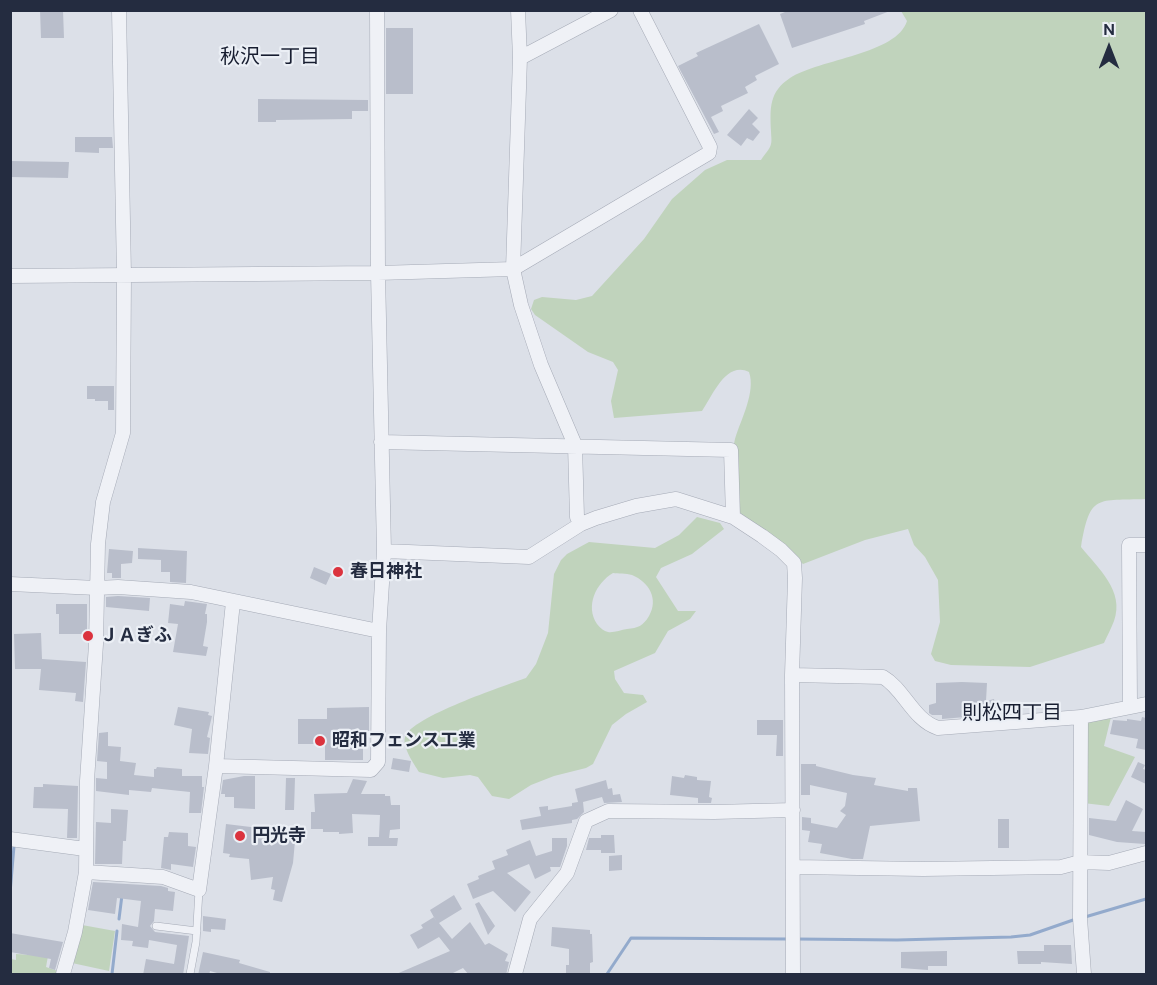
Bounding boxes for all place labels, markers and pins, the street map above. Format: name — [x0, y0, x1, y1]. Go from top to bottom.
place label: 春日神社 — [350, 561, 422, 583]
marker: 春日神社 — [331, 565, 345, 579]
place label: ＪＡぎふ — [100, 625, 172, 647]
marker: ＪＡぎふ — [81, 629, 95, 643]
place label: 昭和フェンス工業 — [332, 730, 476, 752]
marker: 昭和フェンス工業 — [313, 734, 327, 748]
place label: 円光寺 — [252, 825, 306, 847]
marker: 円光寺 — [233, 829, 247, 843]

